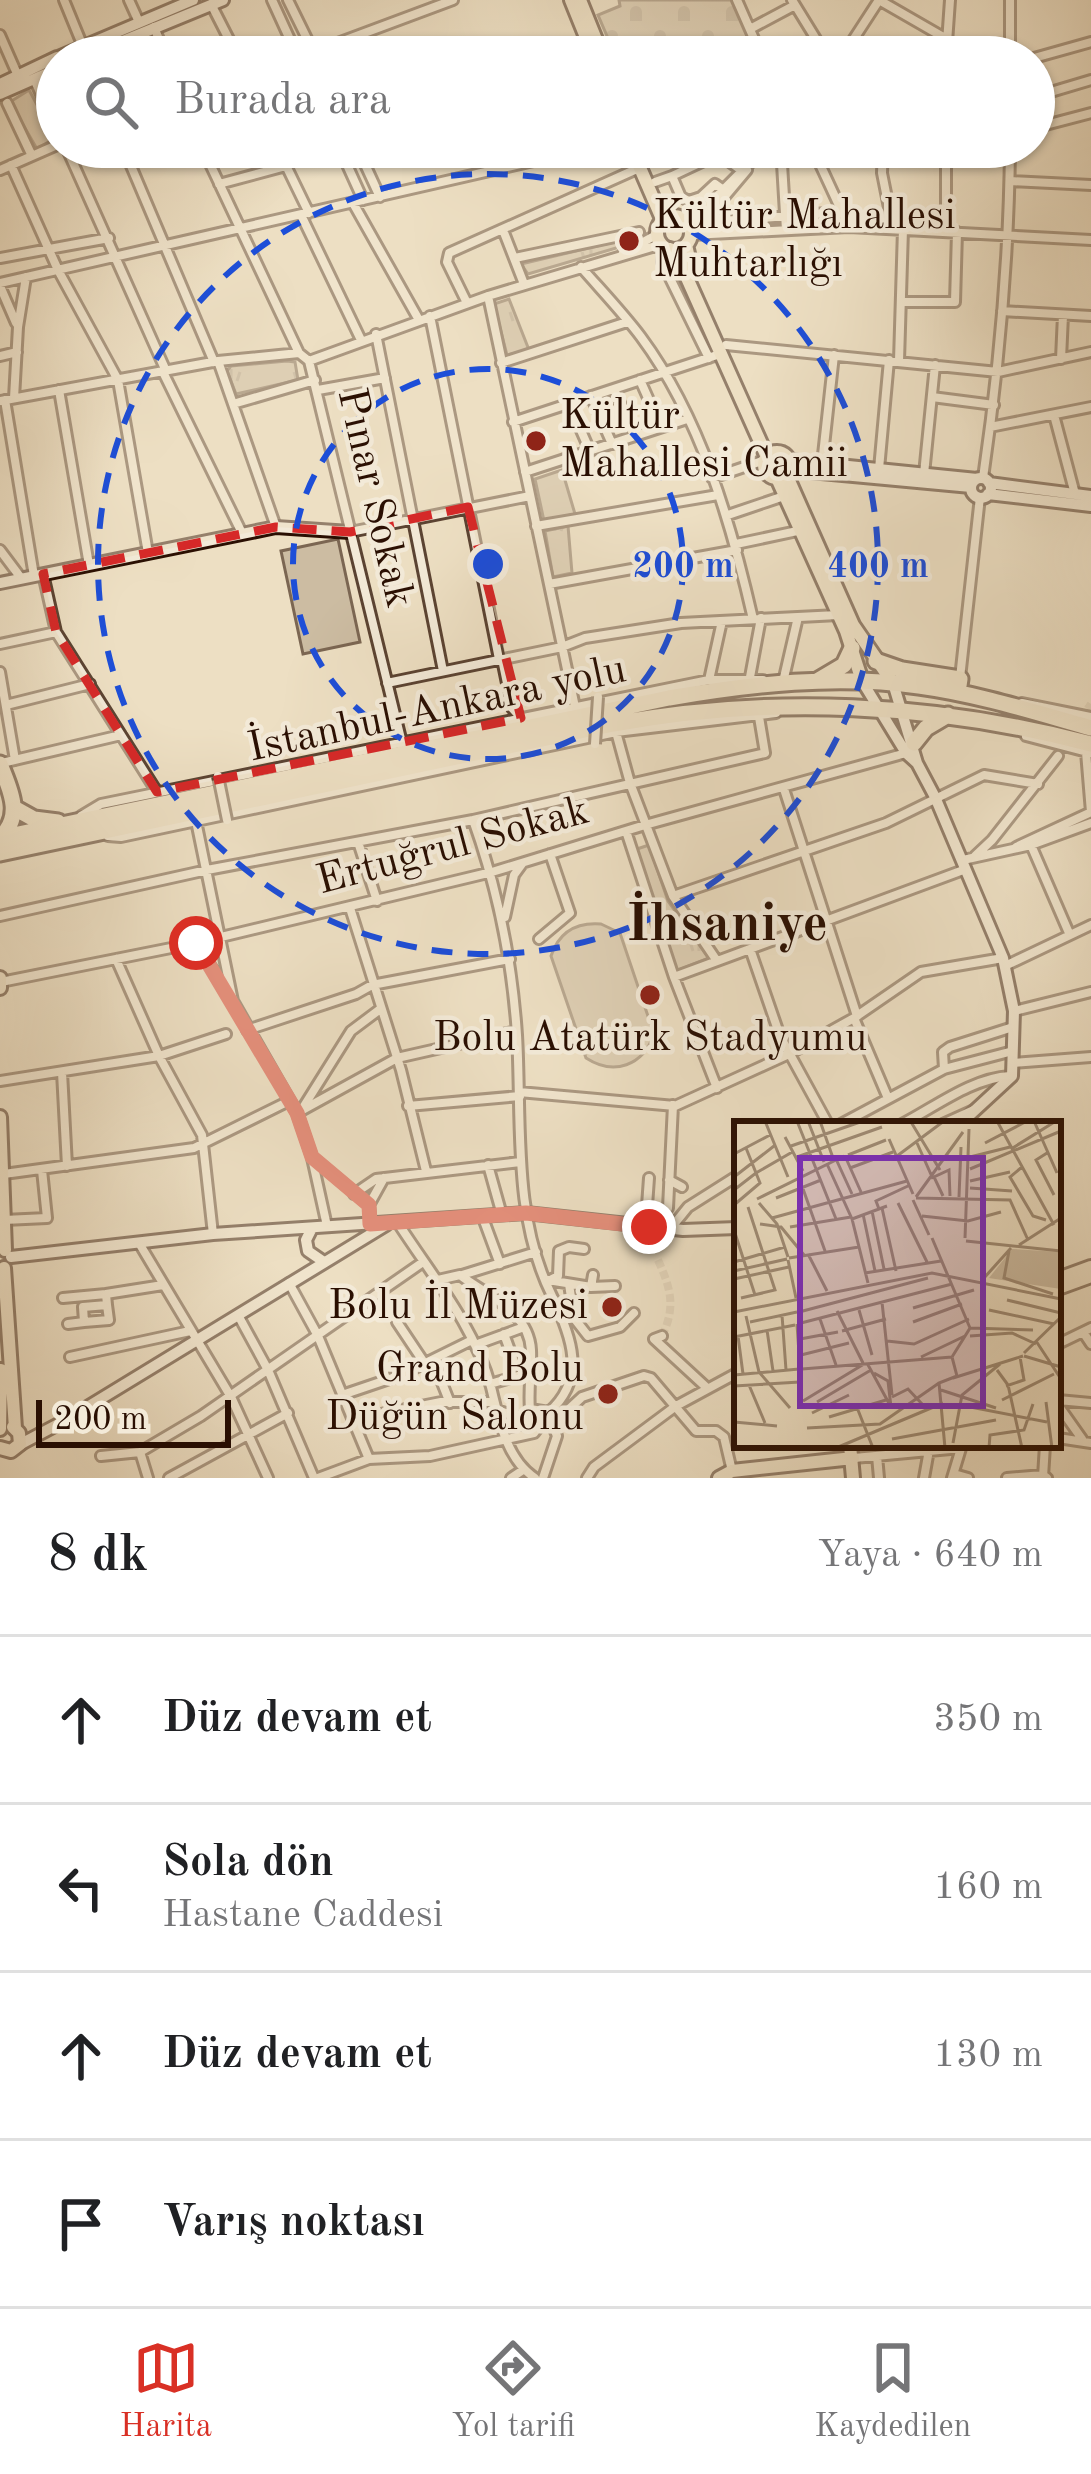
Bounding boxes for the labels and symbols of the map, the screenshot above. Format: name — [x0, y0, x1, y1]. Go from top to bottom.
place label: Kültür Mahallesi Muhtarlığı — [653, 196, 956, 286]
marker: Kültür Mahallesi Muhtarlığı — [616, 228, 642, 254]
street label: Pınar Sokak — [328, 384, 420, 612]
place label: Kültür Mahallesi Camii — [560, 396, 848, 486]
marker: Kültür Mahallesi Camii — [523, 428, 549, 454]
centre of rings — [467, 543, 509, 585]
text: 200 m — [632, 550, 734, 586]
text: 400 m — [827, 550, 929, 586]
street label: İstanbul-Ankara yolu — [243, 643, 630, 771]
street label: Ertuğrul Sokak — [312, 790, 594, 904]
district label: İhsaniye — [626, 890, 828, 953]
route start — [169, 916, 223, 970]
marker: Bolu Atatürk Stadyumu — [637, 982, 663, 1008]
place label: Bolu Atatürk Stadyumu — [433, 1018, 867, 1060]
inset map — [734, 1121, 1061, 1448]
route end — [622, 1200, 676, 1254]
place label: Bolu İl Müzesi — [328, 1279, 588, 1328]
marker: Bolu İl Müzesi — [599, 1294, 625, 1320]
place label: Grand Bolu Düğün Salonu — [325, 1349, 584, 1439]
marker: Grand Bolu Düğün Salonu — [595, 1381, 621, 1407]
scale bar — [36, 1394, 231, 1447]

